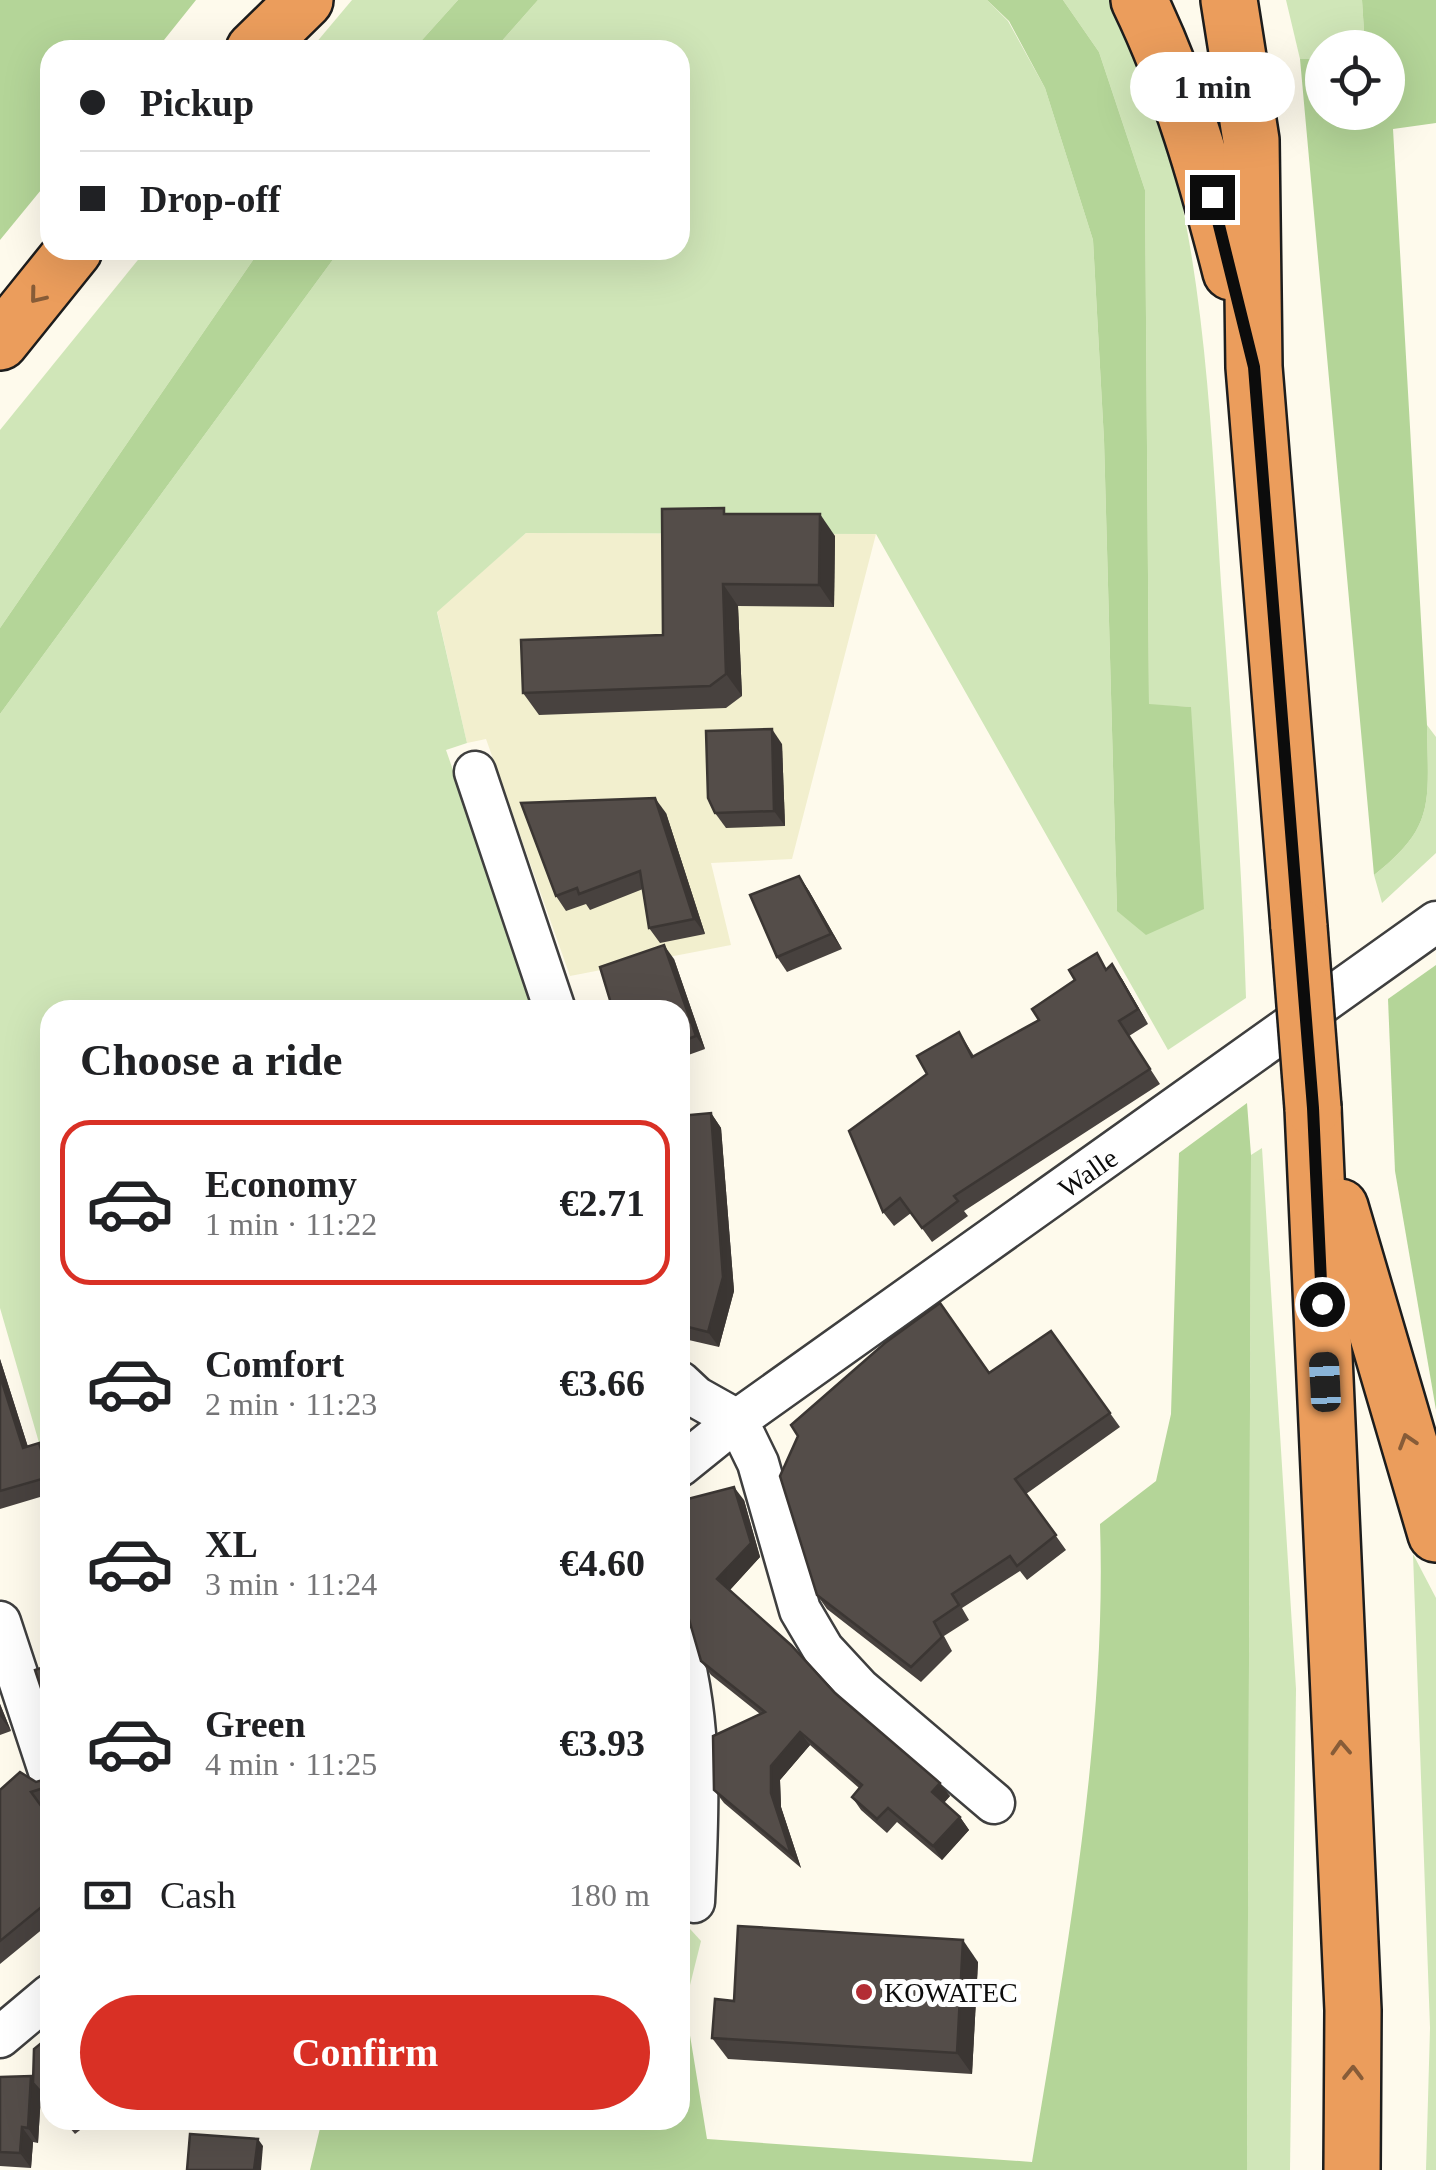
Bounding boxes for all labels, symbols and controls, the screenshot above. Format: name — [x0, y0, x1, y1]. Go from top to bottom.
map controls — [1305, 30, 1405, 130]
button: locate — [1305, 30, 1405, 130]
callout: 1 min — [1130, 52, 1294, 122]
text: 1 min — [1174, 69, 1251, 105]
text: Pickup — [140, 82, 254, 124]
route end — [1190, 175, 1235, 220]
text: Drop-off — [140, 178, 281, 220]
one-way arrow — [31, 284, 49, 302]
text: Choose a ride — [80, 1035, 343, 1085]
street label: Walle — [1053, 1142, 1123, 1204]
icon: car — [85, 1158, 175, 1248]
text: Economy — [205, 1163, 357, 1205]
text: €2.71 — [560, 1182, 645, 1224]
text: 1 min · 11:22 — [205, 1206, 377, 1242]
route start — [1300, 1282, 1345, 1327]
icon: car — [85, 1338, 175, 1428]
text: Comfort — [205, 1343, 344, 1385]
car — [1308, 1351, 1342, 1413]
text: €3.66 — [560, 1362, 645, 1404]
text: 2 min · 11:23 — [205, 1386, 377, 1422]
one-way arrow — [1398, 1434, 1419, 1451]
icon: car — [85, 1518, 175, 1608]
text: XL — [205, 1523, 258, 1565]
text: €4.60 — [560, 1542, 645, 1584]
text: 3 min · 11:24 — [205, 1566, 377, 1602]
icon: car — [85, 1698, 175, 1788]
text: Green — [205, 1703, 306, 1745]
text: €3.93 — [560, 1722, 645, 1764]
one-way arrow — [1331, 1739, 1352, 1755]
text: 4 min · 11:25 — [205, 1746, 377, 1782]
icon: cash — [80, 1868, 135, 1923]
text: Cash — [160, 1874, 236, 1916]
text: 180 m — [569, 1877, 650, 1913]
place label: KOWATEC — [884, 1977, 1018, 2008]
marker: KOWATEC — [853, 1981, 875, 2003]
button: Confirm — [80, 1995, 650, 2110]
one-way arrow — [1342, 2064, 1363, 2080]

